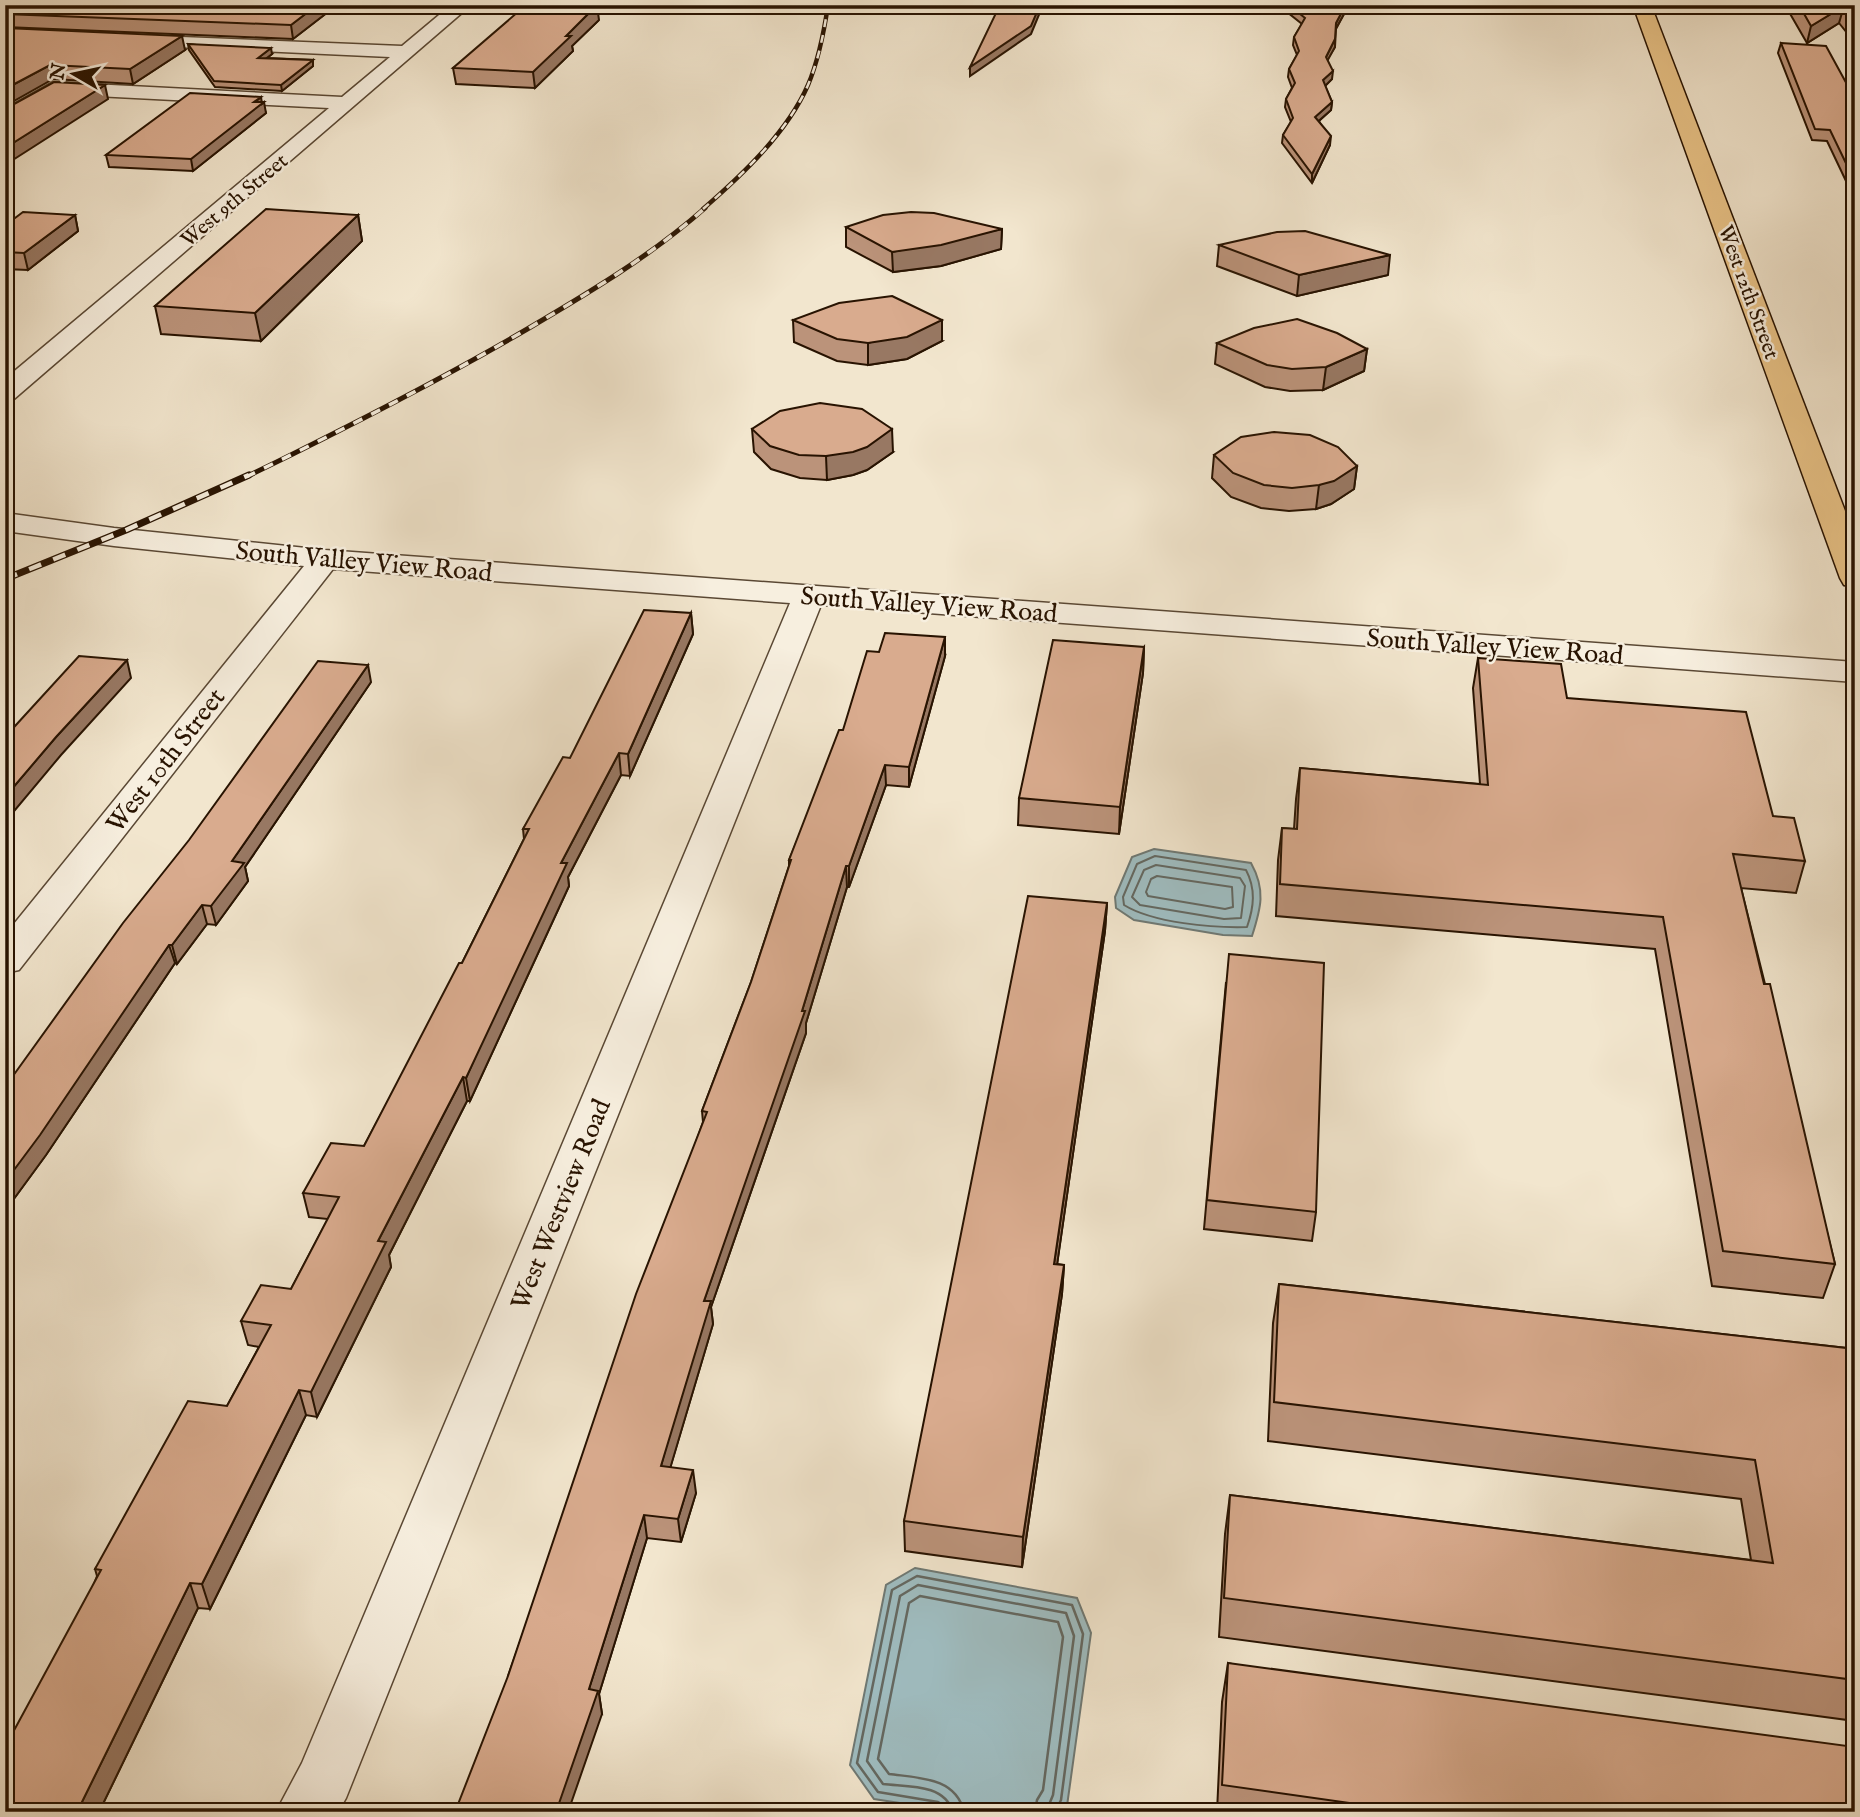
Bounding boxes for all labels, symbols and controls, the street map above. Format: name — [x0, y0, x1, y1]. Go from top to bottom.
north arrow — [38, 38, 108, 108]
text: N — [46, 61, 72, 83]
street label: West 9th Street — [176, 148, 294, 254]
street label: West 12th Street — [1711, 222, 1784, 363]
street label: South Valley View Road — [234, 535, 494, 590]
street label: South Valley View Road — [799, 580, 1059, 631]
street label: South Valley View Road — [1365, 622, 1625, 673]
street label: West 10th Street — [99, 682, 233, 840]
street label: West Westview Road — [504, 1094, 619, 1315]

